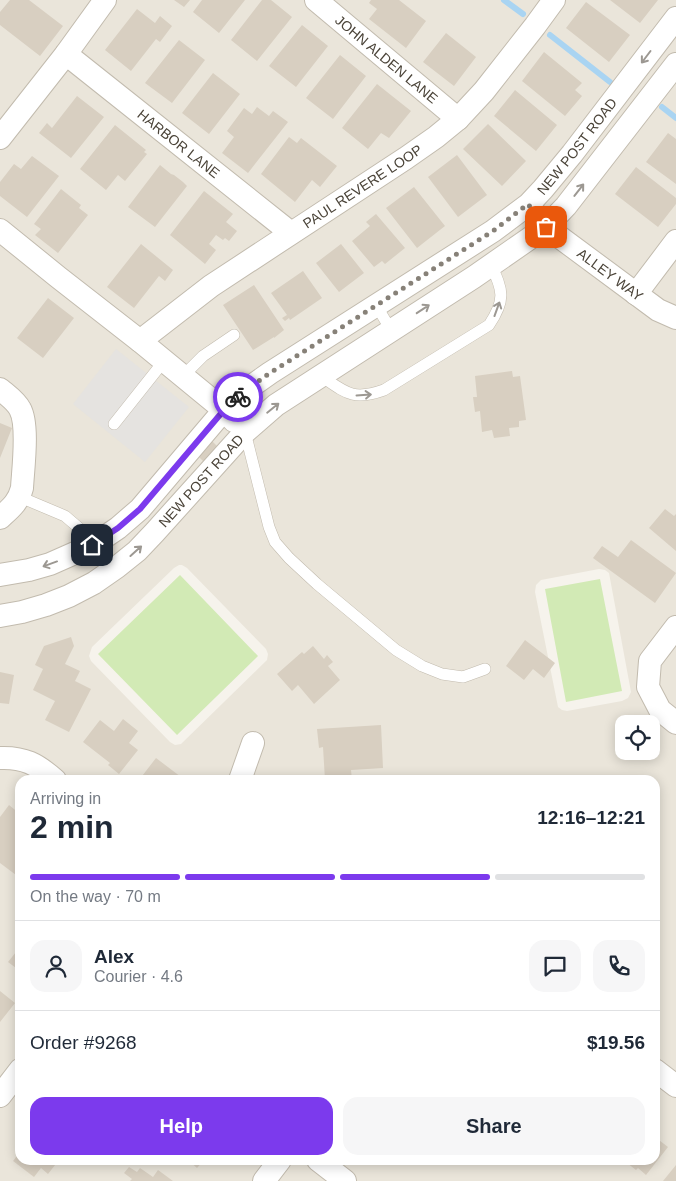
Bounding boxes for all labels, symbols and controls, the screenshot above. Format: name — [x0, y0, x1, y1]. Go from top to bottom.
street label: JOHN ALDEN LANE — [332, 12, 441, 106]
one-way arrow — [641, 50, 652, 63]
street label: NEW POST ROAD — [534, 95, 620, 198]
street label: HARBOR LANE — [134, 106, 223, 181]
street label: PAUL REVERE LOOP — [300, 141, 425, 232]
one-way arrow — [573, 184, 584, 197]
pin — [525, 206, 567, 248]
icon: bag — [532, 213, 560, 241]
street label: ALLEY WAY — [574, 245, 647, 305]
one-way arrow — [493, 302, 502, 317]
one-way arrow — [416, 304, 430, 314]
courier — [213, 372, 263, 422]
icon: bike — [224, 383, 252, 411]
one-way arrow — [356, 390, 372, 399]
one-way arrow — [266, 403, 279, 414]
street label: NEW POST ROAD — [155, 431, 247, 530]
pin — [71, 524, 113, 566]
icon: home — [78, 531, 106, 559]
one-way arrow — [130, 545, 143, 557]
one-way arrow — [43, 560, 58, 569]
map controls — [615, 715, 660, 760]
button: locate — [615, 715, 660, 760]
text: Arriving in — [30, 790, 101, 807]
text: 12:16–12:21 — [537, 807, 645, 828]
text: 2 min — [30, 809, 114, 845]
text: On the way · 70 m — [30, 888, 161, 905]
button: person — [30, 940, 82, 992]
button: chat — [529, 940, 581, 992]
button: phone — [593, 940, 645, 992]
text: Alex — [94, 946, 134, 967]
text: Courier · 4.6 — [94, 968, 183, 985]
text: Order #9268 — [30, 1032, 137, 1053]
text: $19.56 — [587, 1032, 645, 1053]
button: Help — [30, 1097, 333, 1155]
button: Share — [343, 1097, 645, 1155]

